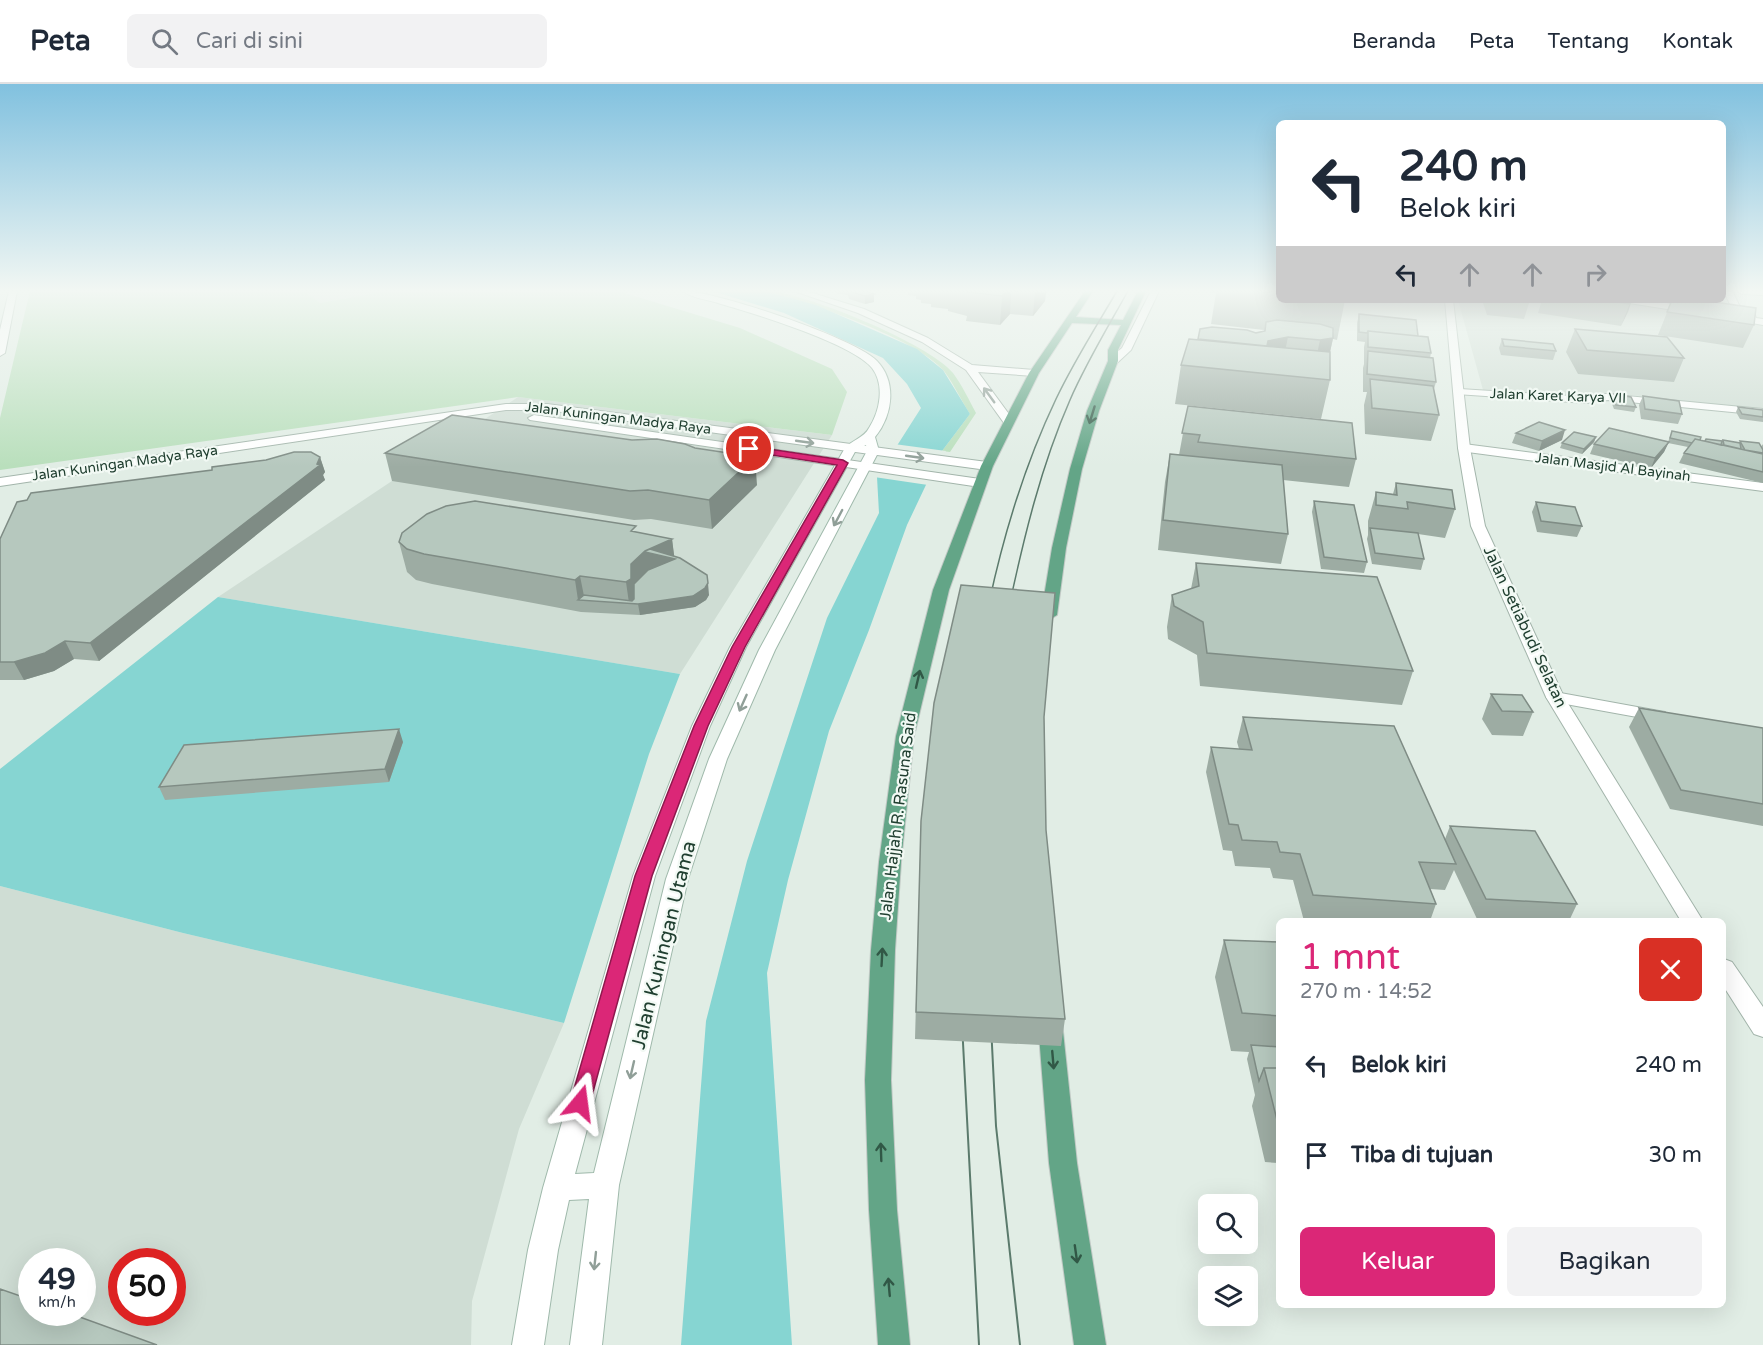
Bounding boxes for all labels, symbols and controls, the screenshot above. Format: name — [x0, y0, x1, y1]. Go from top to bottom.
search box — [127, 14, 547, 68]
text: Peta — [30, 24, 91, 58]
icon: search — [148, 25, 181, 58]
text: Cari di sini — [196, 28, 303, 54]
text: Beranda — [1352, 29, 1436, 54]
text: Peta — [1469, 29, 1515, 54]
text: Tentang — [1548, 29, 1629, 54]
text: Kontak — [1662, 29, 1733, 54]
text: 240 m — [1399, 141, 1528, 192]
icon: left — [1300, 144, 1378, 222]
text: Belok kiri — [1399, 192, 1516, 225]
icon: left — [1390, 258, 1423, 291]
icon: ahead — [1453, 258, 1486, 291]
icon: ahead — [1516, 258, 1549, 291]
icon: right — [1579, 258, 1612, 291]
street label: Jalan Karet Karya VII — [1490, 385, 1626, 407]
one-way arrow — [983, 387, 995, 403]
street label: Jalan Kuningan Madya Raya — [524, 398, 712, 438]
one-way arrow — [1086, 405, 1097, 424]
pin — [723, 423, 774, 474]
icon: arrive — [732, 432, 765, 465]
one-way arrow — [795, 436, 815, 447]
street label: Jalan Kuningan Madya Raya — [31, 442, 219, 484]
street label: Jalan Masjid Al Bayinah — [1534, 449, 1692, 485]
one-way arrow — [905, 451, 924, 462]
one-way arrow — [832, 509, 844, 526]
street label: Jalan Setiabudi Selatan — [1479, 543, 1571, 711]
one-way arrow — [913, 669, 924, 689]
one-way arrow — [736, 694, 747, 712]
street label: Jalan Hajjah R. Rasuna Said — [875, 711, 921, 921]
street label: Jalan Kuningan Utama — [626, 838, 702, 1052]
text: 1 mnt — [1300, 936, 1400, 979]
button: close — [1639, 938, 1702, 1001]
one-way arrow — [877, 948, 888, 968]
text: 270 m · 14:52 — [1300, 980, 1432, 1004]
icon: left — [1300, 1049, 1333, 1082]
one-way arrow — [1048, 1050, 1059, 1070]
text: Belok kiri — [1351, 1052, 1447, 1078]
text: 240 m — [1635, 1052, 1702, 1078]
one-way arrow — [626, 1060, 638, 1079]
position arrow — [548, 1071, 612, 1135]
icon: arrive — [1300, 1139, 1333, 1172]
text: Tiba di tujuan — [1351, 1142, 1493, 1168]
text: 30 m — [1648, 1142, 1702, 1168]
one-way arrow — [875, 1143, 886, 1163]
map controls — [1198, 1194, 1258, 1326]
button: search — [1198, 1194, 1258, 1254]
button: Keluar — [1300, 1227, 1495, 1296]
button: Bagikan — [1507, 1227, 1702, 1296]
one-way arrow — [1070, 1244, 1081, 1263]
speed limit sign: 50 — [108, 1248, 186, 1326]
one-way arrow — [589, 1251, 600, 1270]
text: 49 — [38, 1261, 76, 1298]
button: layers — [1198, 1266, 1258, 1326]
one-way arrow — [883, 1277, 894, 1297]
text: km/h — [38, 1293, 76, 1311]

